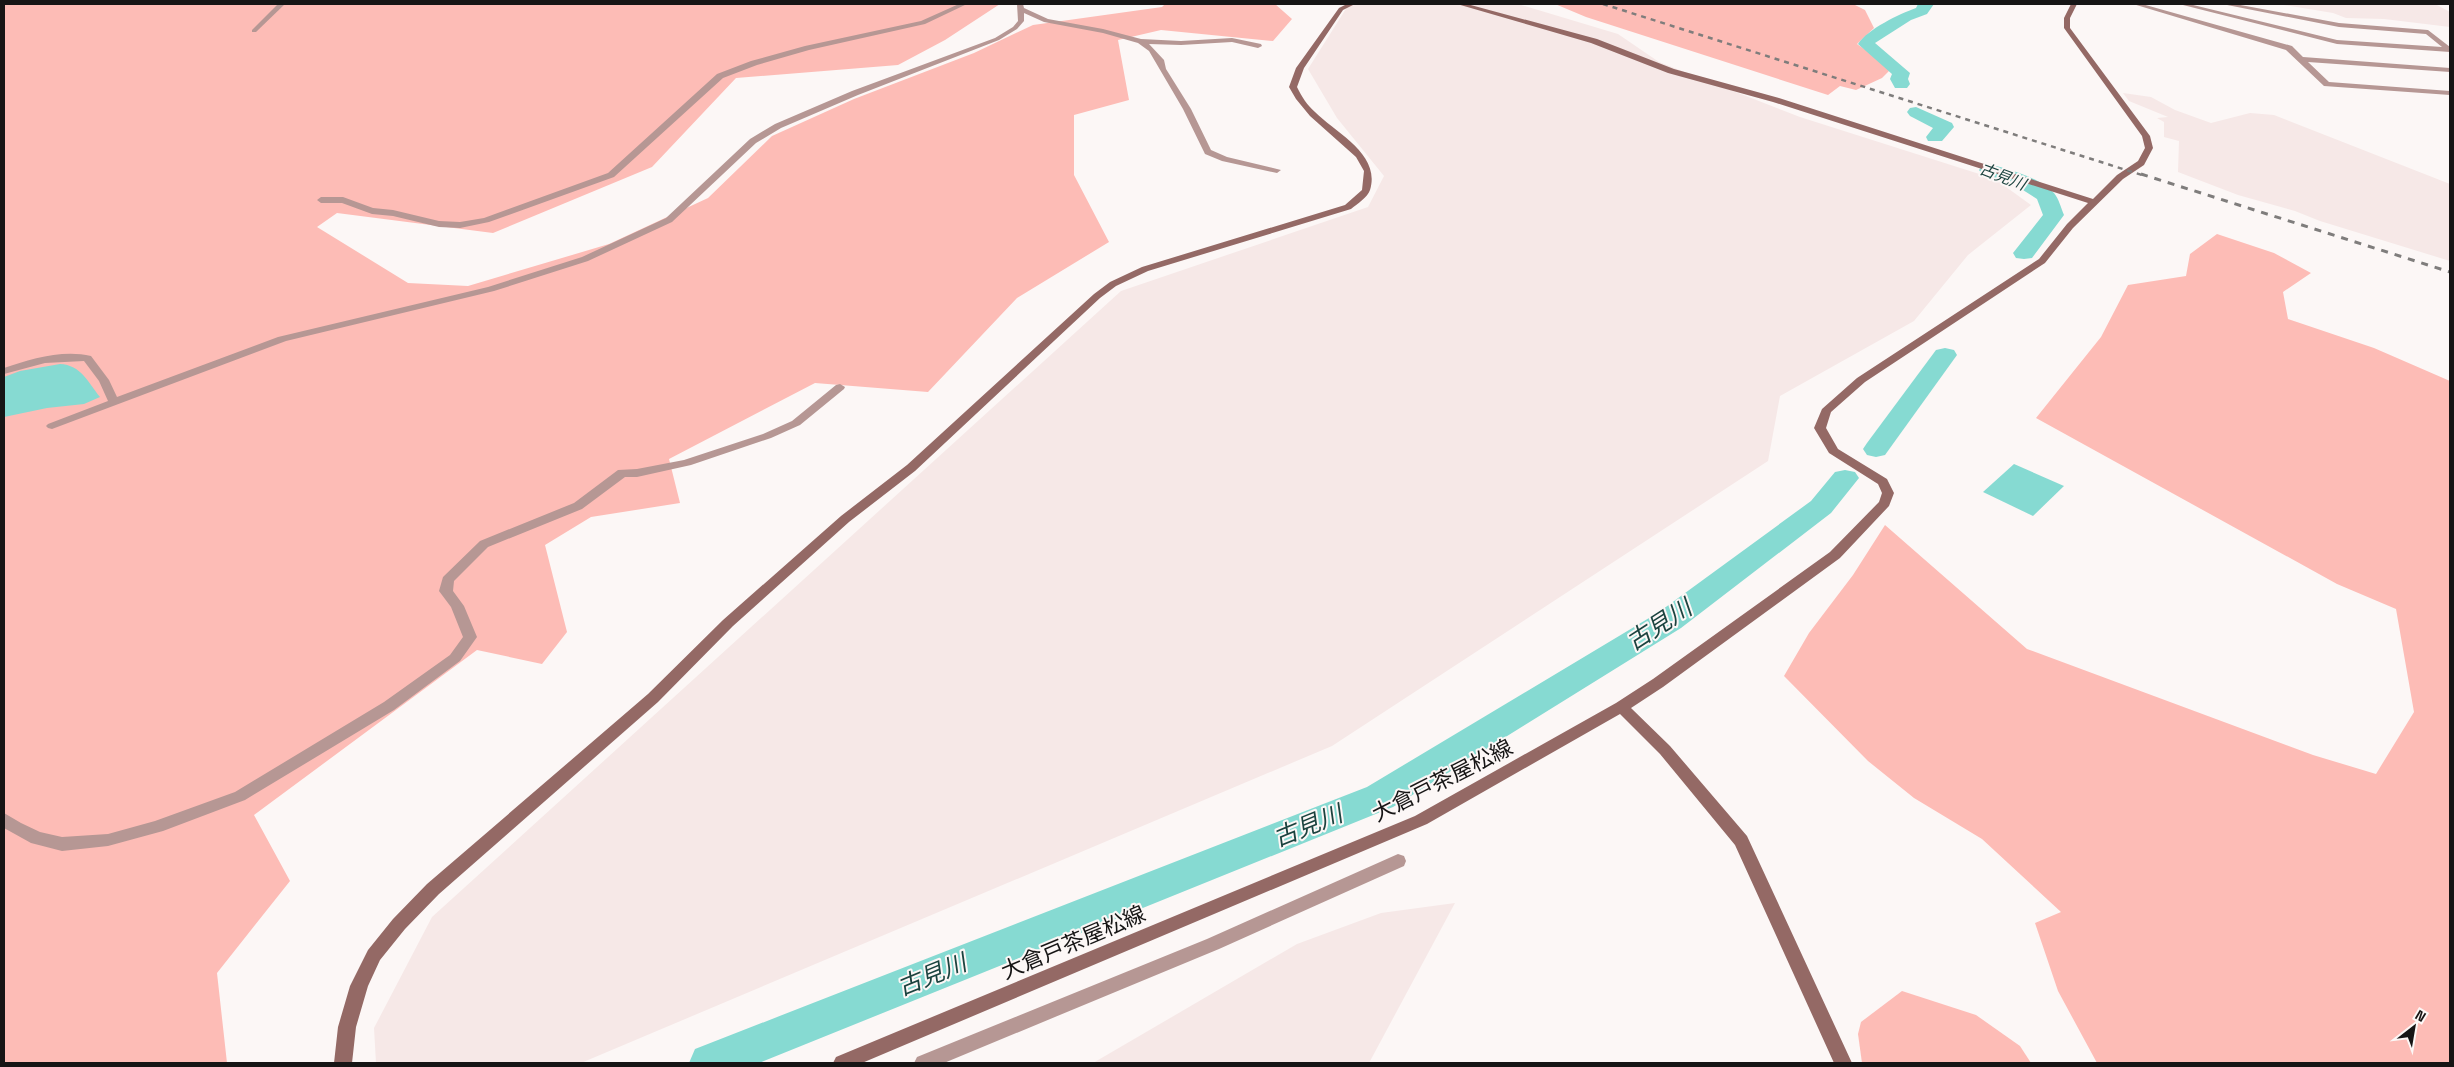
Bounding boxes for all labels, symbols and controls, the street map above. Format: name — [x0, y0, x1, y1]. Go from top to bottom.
water label: 古見川 — [1977, 158, 2031, 196]
water label: 古見川 — [1620, 590, 1700, 657]
street label: 大倉戸茶屋松線 — [1367, 733, 1517, 827]
water label: 古見川 — [1269, 797, 1350, 853]
street label: 大倉戸茶屋松線 — [997, 899, 1149, 985]
water label: 古見川 — [893, 946, 974, 1002]
north arrow — [2389, 1002, 2439, 1052]
text: N — [2412, 1006, 2429, 1026]

